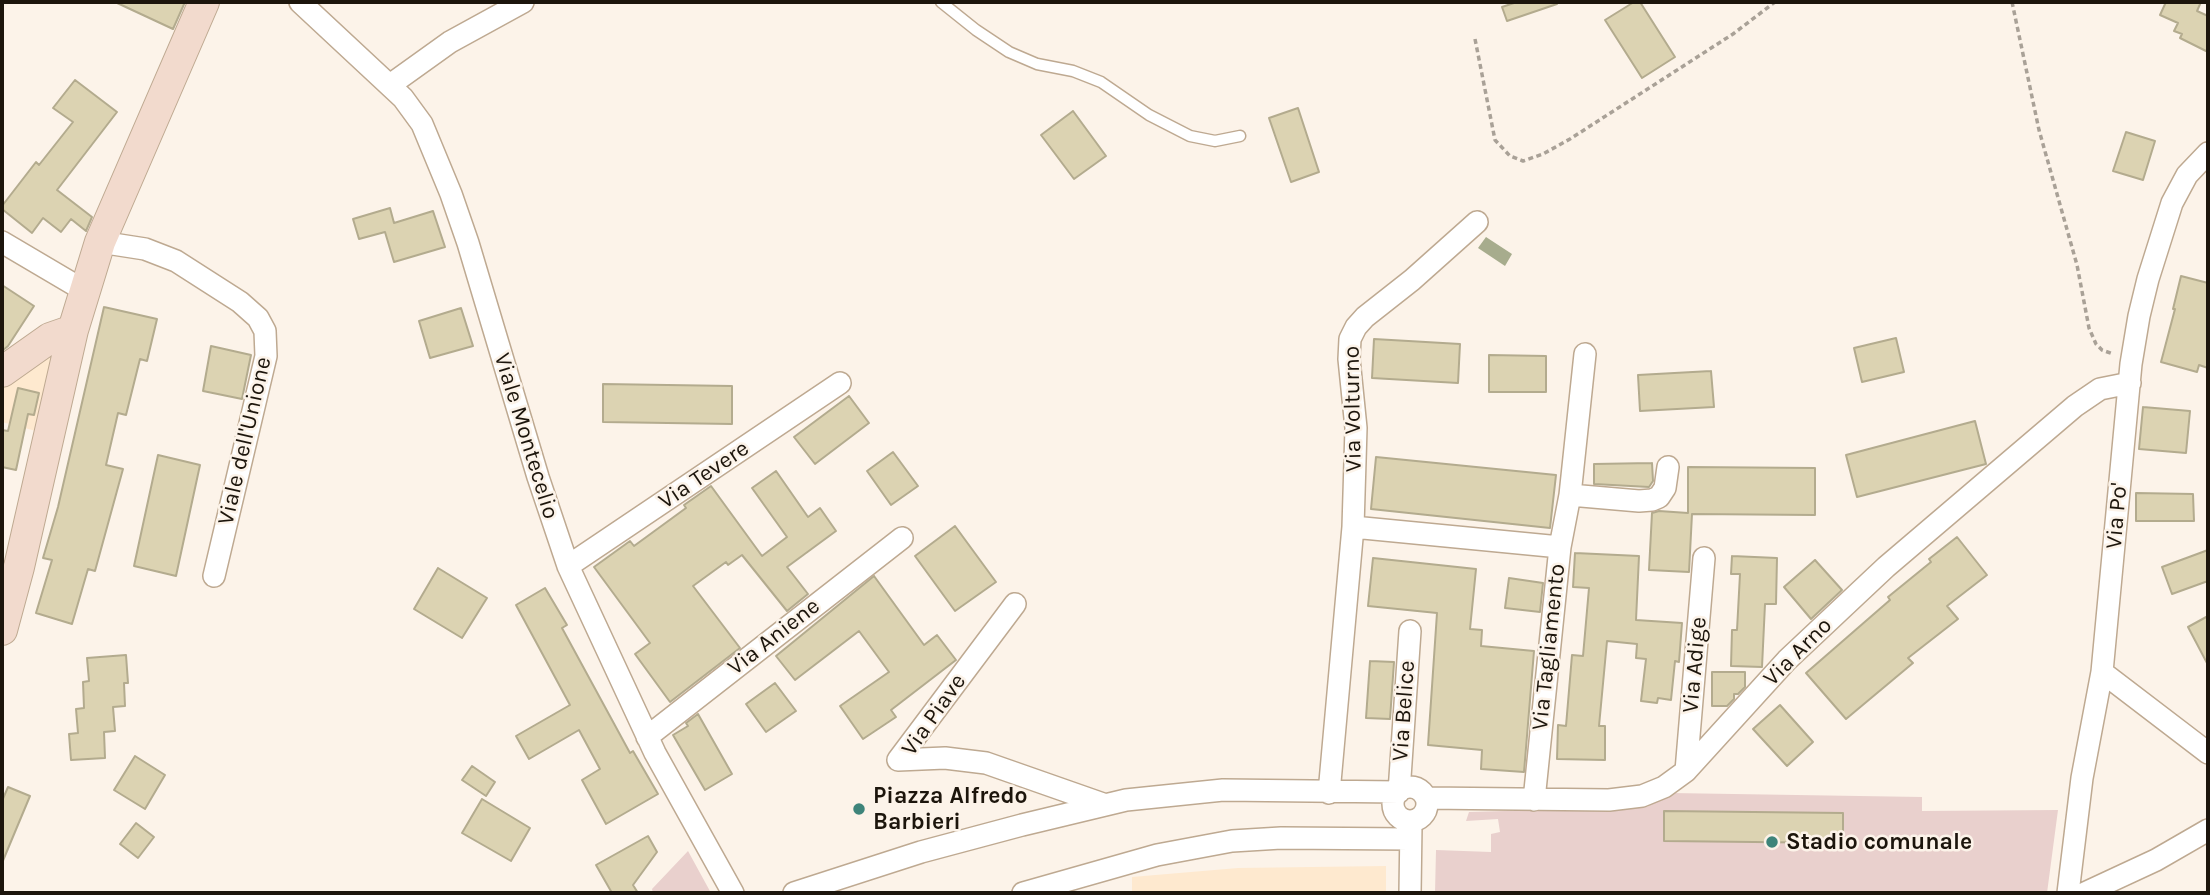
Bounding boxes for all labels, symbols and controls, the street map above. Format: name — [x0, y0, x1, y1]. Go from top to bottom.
street label: Via Volturno — [1338, 346, 1368, 472]
street label: Viale Montecelio — [488, 350, 564, 522]
street label: Viale dell'Unione — [212, 354, 278, 528]
street label: Via Tevere — [654, 435, 754, 515]
street label: Via Po' — [2100, 482, 2134, 550]
street label: Via Tagliamento — [1527, 562, 1571, 732]
street label: Via Aniene — [722, 592, 826, 682]
street label: Via Arno — [1758, 612, 1838, 692]
street label: Via Adige — [1677, 616, 1713, 714]
street label: Via Belice — [1387, 660, 1421, 762]
street label: Via Piave — [896, 669, 972, 761]
place label: Piazza Alfredo Barbieri — [873, 782, 1028, 836]
marker: Piazza Alfredo Barbieri — [851, 801, 867, 817]
place label: Stadio comunale — [1786, 828, 1972, 856]
marker: Stadio comunale — [1764, 834, 1780, 850]

